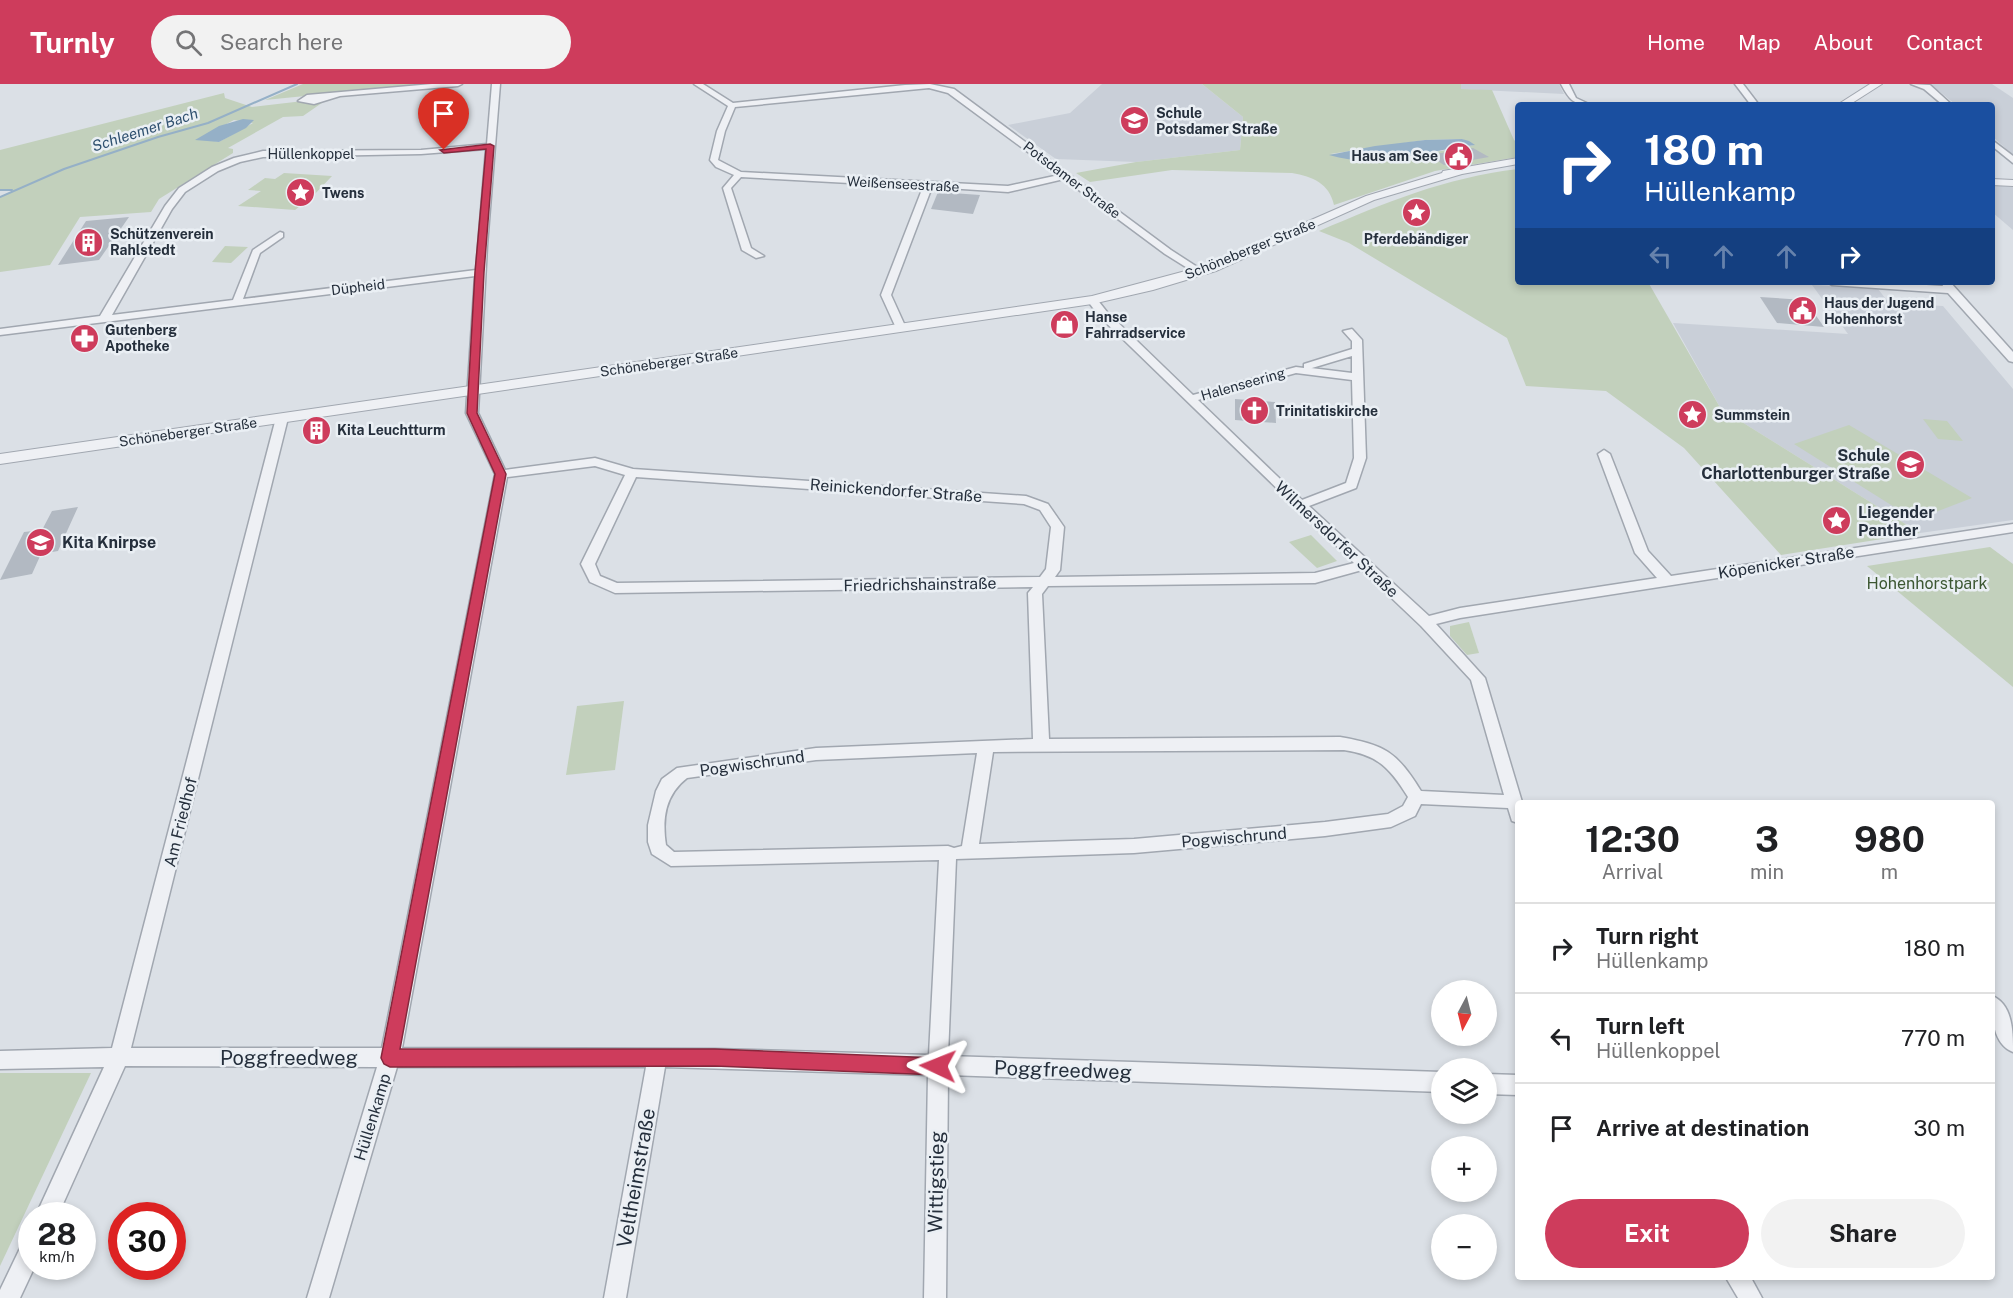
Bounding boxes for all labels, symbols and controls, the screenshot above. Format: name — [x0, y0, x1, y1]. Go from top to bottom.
search box — [151, 15, 571, 69]
text: Turnly — [30, 26, 115, 59]
icon: search — [172, 26, 205, 59]
text: Search here — [220, 29, 343, 55]
text: Home — [1647, 30, 1705, 55]
text: Map — [1738, 30, 1781, 55]
text: About — [1814, 30, 1873, 55]
text: Contact — [1906, 30, 1983, 55]
pin — [418, 88, 469, 150]
icon: arrive — [427, 97, 460, 130]
water label: Schleemer Bach — [90, 104, 200, 155]
school or university icon: Schule Potsdamer Straße — [1119, 105, 1151, 137]
place label: Schule Potsdamer Straße — [1156, 105, 1278, 137]
text: 180 m — [1644, 125, 1764, 174]
icon: right — [1545, 126, 1623, 204]
street label: Potsdamer Straße — [1020, 138, 1124, 222]
public building icon: Haus am See — [1443, 140, 1475, 172]
street label: Hüllenkoppel — [267, 146, 355, 162]
place label: Haus am See — [1351, 148, 1438, 164]
street label: Weißenseestraße — [846, 173, 960, 195]
text: Hüllenkamp — [1644, 175, 1796, 207]
place icon: Twens — [285, 177, 317, 209]
place label: Twens — [322, 185, 364, 201]
place icon: Pferdebändiger — [1400, 196, 1432, 228]
street label: Schöneberger Straße — [1182, 215, 1318, 283]
building icon: Schützenverein Rahlstedt — [73, 226, 105, 258]
place label: Schützenverein Rahlstedt — [110, 226, 214, 258]
place label: Pferdebändiger — [1364, 231, 1468, 247]
icon: left — [1644, 240, 1677, 273]
icon: ahead — [1707, 240, 1740, 273]
icon: ahead — [1770, 240, 1803, 273]
icon: right — [1833, 240, 1866, 273]
street label: Düpheid — [330, 276, 386, 298]
public building icon: Haus der Jugend Hohenhorst — [1787, 295, 1819, 327]
place label: Haus der Jugend Hohenhorst — [1824, 295, 1934, 327]
shop icon: Hanse Fahrradservice — [1048, 309, 1080, 341]
place label: Hanse Fahrradservice — [1085, 309, 1186, 341]
pharmacy icon: Gutenberg Apotheke — [68, 322, 100, 354]
place label: Gutenberg Apotheke — [105, 322, 177, 354]
street label: Schöneberger Straße — [599, 344, 739, 380]
street label: Halenseering — [1199, 364, 1287, 404]
church icon: Trinitatiskirche — [1239, 395, 1271, 427]
place icon: Summstein — [1677, 399, 1709, 431]
place label: Trinitatiskirche — [1276, 403, 1378, 419]
place label: Summstein — [1714, 407, 1790, 423]
street label: Schöneberger Straße — [118, 414, 258, 450]
building icon: Kita Leuchtturm — [300, 414, 332, 446]
place label: Kita Leuchtturm — [337, 422, 445, 438]
place label: Schule Charlottenburger Straße — [1701, 446, 1890, 483]
school or university icon: Schule Charlottenburger Straße — [1895, 448, 1927, 480]
street label: Reinickendorfer Straße — [809, 475, 983, 506]
street label: Wilmersdorfer Straße — [1271, 477, 1402, 601]
place label: Liegender Panther — [1858, 503, 1935, 540]
place icon: Liegender Panther — [1821, 505, 1853, 537]
school or university icon: Kita Knirpse — [25, 526, 57, 558]
place label: Kita Knirpse — [62, 533, 156, 552]
street label: Köpenicker Straße — [1717, 542, 1856, 583]
street label: Friedrichshainstraße — [843, 574, 997, 595]
park label: Hohenhorstpark — [1867, 574, 1987, 593]
street label: Pogwischrund — [698, 747, 806, 780]
street label: Am Friedhof — [160, 775, 201, 869]
text: 12:30 — [1585, 818, 1680, 860]
text: 3 — [1755, 818, 1779, 860]
text: 980 — [1854, 818, 1925, 860]
street label: Pogwischrund — [1181, 823, 1288, 852]
text: Arrival — [1602, 860, 1663, 884]
text: min — [1750, 860, 1784, 884]
text: m — [1881, 860, 1898, 884]
text: Turn right — [1596, 923, 1699, 949]
icon: right — [1545, 932, 1578, 965]
text: 180 m — [1904, 935, 1965, 961]
text: Hüllenkamp — [1596, 949, 1708, 973]
north arrow — [1431, 980, 1497, 1046]
map controls — [1431, 980, 1497, 1280]
text: Turn left — [1596, 1013, 1685, 1039]
icon: left — [1545, 1022, 1578, 1055]
text: 770 m — [1901, 1025, 1965, 1051]
position arrow — [906, 1034, 970, 1098]
text: Hüllenkoppel — [1596, 1039, 1721, 1063]
street label: Poggfreedweg — [220, 1046, 358, 1070]
street label: Poggfreedweg — [994, 1056, 1132, 1084]
button: layers — [1431, 1058, 1497, 1124]
street label: Hüllenkamp — [350, 1071, 395, 1163]
street label: Veltheimstraße — [612, 1106, 660, 1250]
icon: arrive — [1545, 1112, 1578, 1145]
text: Arrive at destination — [1596, 1115, 1809, 1141]
text: 30 m — [1913, 1115, 1965, 1141]
street label: Wittigstieg — [923, 1131, 949, 1233]
button: + — [1431, 1136, 1497, 1202]
button: Exit — [1545, 1199, 1749, 1268]
button: Share — [1761, 1199, 1965, 1268]
speed limit sign: 30 — [108, 1202, 186, 1280]
button: − — [1431, 1214, 1497, 1280]
text: 28 — [37, 1216, 77, 1252]
text: km/h — [39, 1248, 75, 1265]

